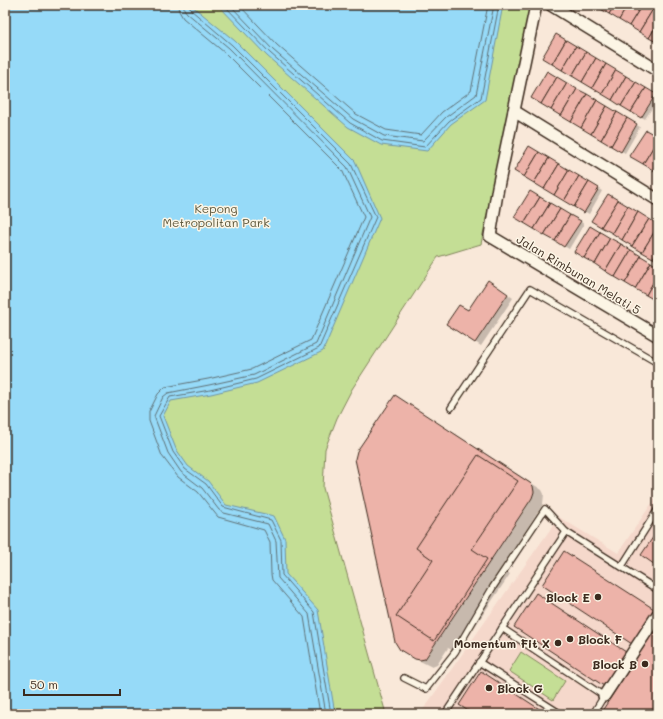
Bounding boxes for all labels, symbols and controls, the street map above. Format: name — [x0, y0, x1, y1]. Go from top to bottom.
park label: Kepong Metropolitan Park — [162, 200, 270, 230]
street label: Jalan Rimbunan Melati 5 — [514, 231, 644, 317]
place label: Block E — [546, 589, 590, 605]
marker: Block E — [593, 592, 603, 602]
place label: Block F — [578, 631, 623, 647]
marker: Block F — [565, 634, 575, 644]
place label: Momentum Fit X — [454, 635, 550, 651]
marker: Momentum Fit X — [553, 638, 563, 648]
place label: Block B — [592, 656, 637, 672]
marker: Block B — [640, 659, 650, 669]
scale bar — [24, 671, 120, 697]
text: 50 m — [30, 676, 58, 692]
place label: Block G — [497, 680, 543, 696]
marker: Block G — [484, 683, 494, 693]

